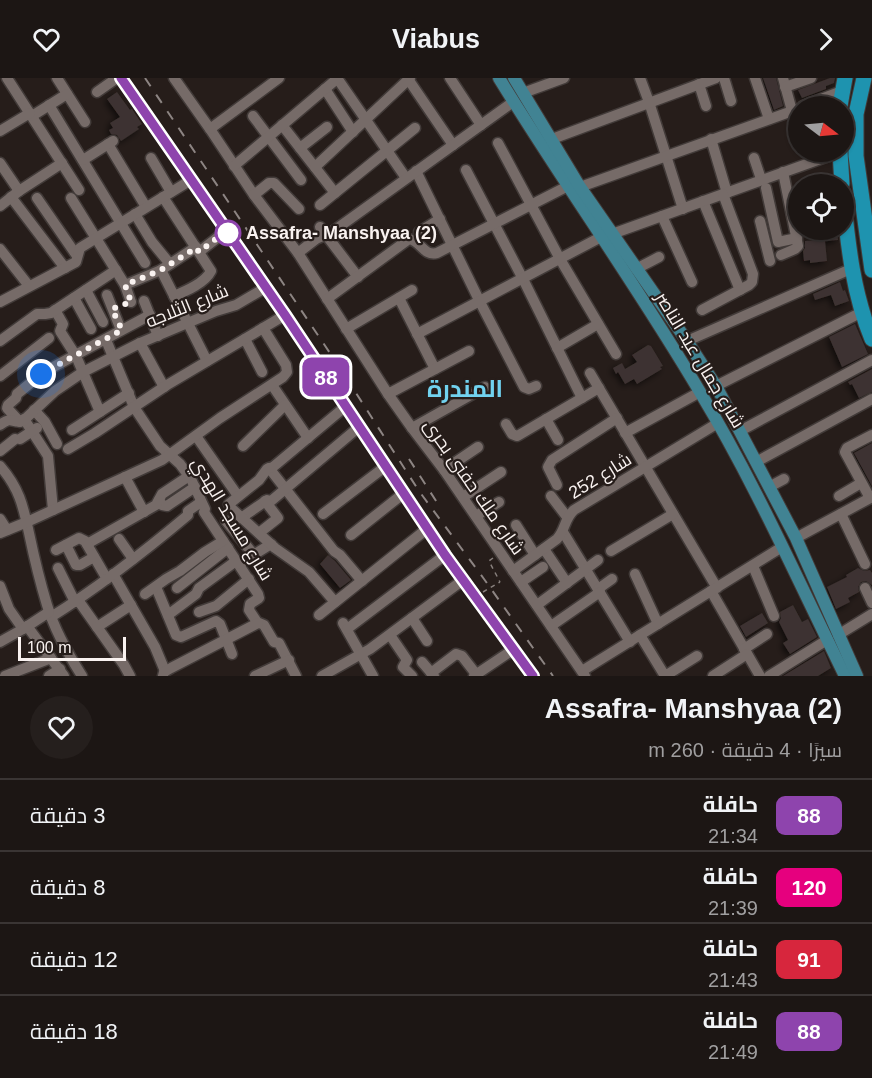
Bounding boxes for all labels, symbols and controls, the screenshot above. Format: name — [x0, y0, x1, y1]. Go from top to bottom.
icon: heart — [30, 23, 63, 56]
icon: forward — [809, 23, 842, 56]
text: Viabus — [392, 24, 480, 54]
north arrow — [788, 96, 854, 162]
map controls — [788, 96, 854, 240]
button: locate — [788, 174, 854, 240]
marker: Assafra- Manshyaa (2) — [215, 220, 241, 246]
place label: Assafra- Manshyaa (2) — [246, 223, 437, 243]
street label: شارع الثلاجه — [143, 280, 232, 334]
street label: شارع جمال عبد الناصر — [649, 288, 748, 433]
line badge: 88 — [299, 358, 353, 396]
your location — [26, 359, 56, 389]
text: 88 — [314, 366, 338, 389]
district label: المندرة — [427, 375, 503, 403]
street label: شارع ملك حفنى بحرى — [418, 416, 528, 560]
street label: شارع 252 — [565, 449, 636, 505]
street label: شارع مسجد الهدي — [184, 454, 277, 586]
scale bar — [18, 634, 126, 662]
text: 100 m — [27, 639, 71, 656]
text: Assafra- Manshyaa (2) — [545, 693, 842, 724]
button: heart — [30, 696, 93, 759]
text: سيرًا · 4 دقيقة · 260 m — [648, 739, 842, 761]
text: حافلة — [703, 792, 758, 817]
text: 3 دقيقة — [30, 803, 106, 828]
text: 88 — [797, 804, 821, 827]
text: 21:34 — [708, 825, 758, 847]
text: حافلة — [703, 864, 758, 889]
text: 8 دقيقة — [30, 875, 106, 900]
text: 120 — [791, 876, 827, 899]
text: 21:39 — [708, 897, 758, 919]
text: حافلة — [703, 936, 758, 961]
text: 12 دقيقة — [30, 947, 118, 972]
text: 91 — [797, 948, 821, 971]
text: 21:43 — [708, 969, 758, 991]
text: حافلة — [703, 1008, 758, 1033]
text: 18 دقيقة — [30, 1019, 118, 1044]
text: 88 — [797, 1020, 821, 1043]
text: 21:49 — [708, 1041, 758, 1063]

